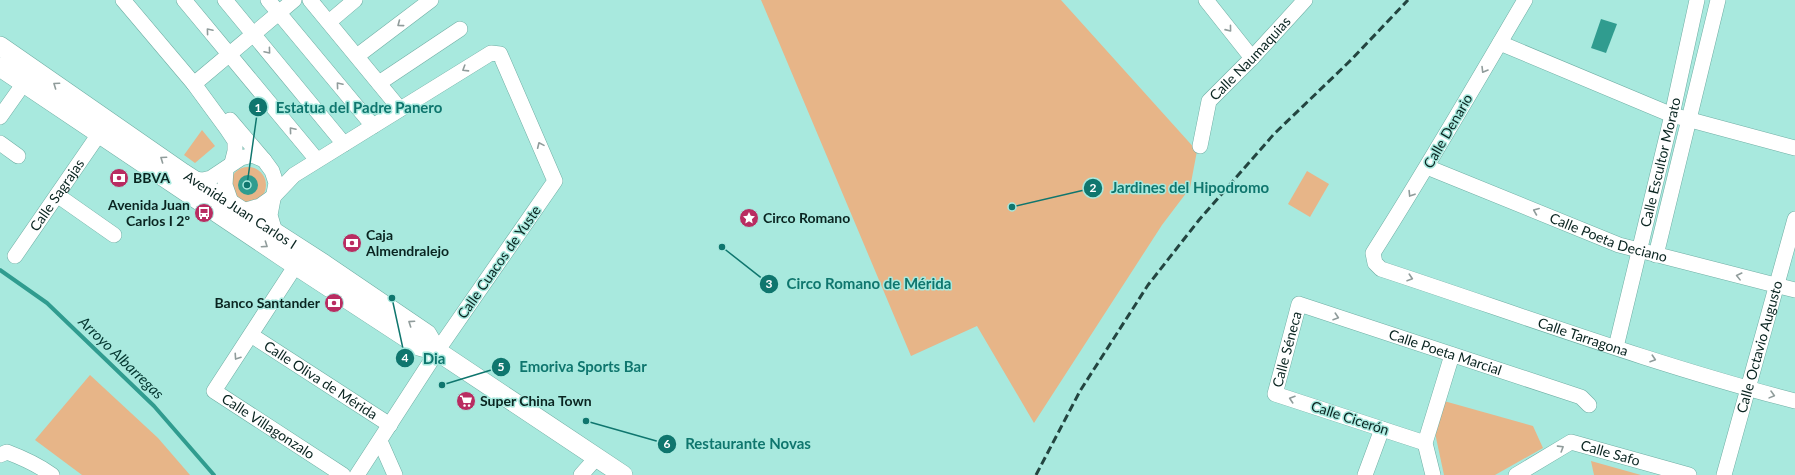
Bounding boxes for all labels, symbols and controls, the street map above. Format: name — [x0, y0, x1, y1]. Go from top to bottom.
street label: Calle Naumaquias — [1206, 13, 1294, 104]
one-way arrow — [398, 19, 405, 26]
one-way arrow — [1224, 24, 1231, 32]
one-way arrow — [207, 28, 214, 35]
one-way arrow — [263, 47, 270, 54]
one-way arrow — [462, 64, 469, 72]
one-way arrow — [1481, 66, 1488, 73]
one-way arrow — [53, 83, 60, 90]
one-way arrow — [337, 83, 344, 90]
street label: Calle Denario — [1419, 91, 1476, 171]
callout: Estatua del Padre Panero — [248, 94, 450, 121]
street label: Calle Escultor Morato — [1636, 96, 1684, 229]
text: Estatua del Padre Panero — [276, 98, 443, 116]
text: 1 — [255, 100, 262, 115]
one-way arrow — [290, 128, 297, 135]
one-way arrow — [536, 142, 544, 149]
street label: Calle Sagrajas — [26, 155, 87, 234]
one-way arrow — [160, 157, 167, 164]
bank icon: BBVA — [108, 167, 130, 189]
street label: Avenida Juan Carlos I — [181, 167, 300, 252]
place label: BBVA — [133, 169, 170, 186]
callout: Jardines del Hipodromo — [1083, 175, 1277, 202]
text: Jardines del Hipodromo — [1111, 178, 1269, 196]
text: 2 — [1090, 180, 1097, 195]
one-way arrow — [1408, 189, 1415, 196]
place label: Avenida Juan Carlos I 2º — [107, 196, 190, 229]
bus stop icon: Avenida Juan Carlos I 2º — [193, 202, 215, 224]
street label: Calle Cuacos de Yuste — [453, 202, 544, 322]
place icon: Circo Romano — [738, 207, 760, 229]
one-way arrow — [1532, 208, 1539, 216]
place label: Circo Romano — [763, 209, 850, 226]
street label: Calle Poeta Deciano — [1547, 209, 1669, 265]
place label: Caja Almendralejo — [365, 226, 449, 259]
bank icon: Caja Almendralejo — [341, 232, 363, 254]
one-way arrow — [260, 240, 267, 247]
callout: Circo Romano de Mérida — [759, 270, 959, 297]
one-way arrow — [1736, 272, 1743, 281]
one-way arrow — [1407, 273, 1414, 282]
text: Circo Romano de Mérida — [787, 274, 951, 292]
text: 3 — [766, 276, 773, 291]
street label: Calle Octavio Augusto — [1733, 279, 1786, 415]
bank icon: Banco Santander — [323, 292, 345, 314]
place label: Banco Santander — [214, 294, 321, 311]
street label: Calle Séneca — [1268, 309, 1305, 389]
water label: Arroyo Albarregas — [75, 312, 168, 402]
one-way arrow — [1332, 312, 1339, 320]
street label: Calle Tarragona — [1536, 314, 1631, 359]
one-way arrow — [408, 321, 415, 328]
street label: Calle Poeta Marcial — [1387, 325, 1504, 378]
street label: Calle Oliva de Mérida — [261, 337, 381, 423]
callout: Dia — [395, 345, 454, 372]
text: Dia — [423, 349, 445, 367]
text: 4 — [402, 350, 409, 365]
one-way arrow — [234, 353, 242, 360]
callout: Emoriva Sports Bar — [491, 353, 655, 380]
one-way arrow — [1649, 354, 1656, 363]
text: Emoriva Sports Bar — [519, 357, 647, 375]
text: 5 — [498, 359, 505, 374]
street label: Calle Villagonzalo — [219, 389, 318, 462]
supermarket icon: Super China Town — [455, 390, 477, 412]
one-way arrow — [1768, 390, 1775, 399]
place label: Super China Town — [480, 392, 592, 409]
one-way arrow — [1288, 395, 1295, 404]
street label: Calle Cicerón — [1309, 397, 1391, 438]
callout: Restaurante Novas — [657, 430, 819, 457]
text: Restaurante Novas — [685, 434, 811, 452]
text: 6 — [664, 436, 671, 451]
street label: Calle Safo — [1579, 436, 1642, 469]
one-way arrow — [1557, 445, 1564, 453]

